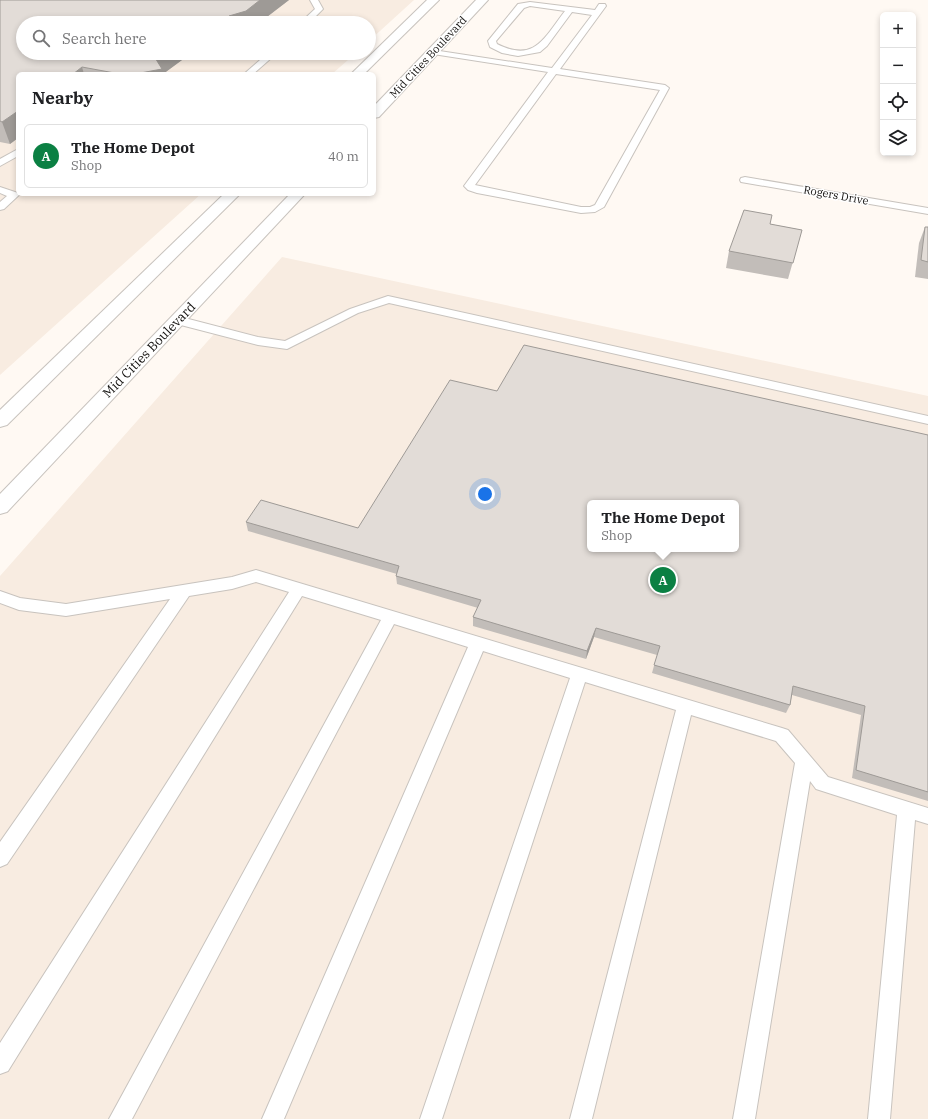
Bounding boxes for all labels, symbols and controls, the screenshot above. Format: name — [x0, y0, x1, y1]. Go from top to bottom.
map controls — [880, 12, 916, 156]
button: + — [880, 12, 916, 48]
street label: Mid Cities Boulevard — [386, 13, 470, 101]
search box — [16, 16, 376, 60]
icon: search — [30, 27, 52, 49]
text: Search here — [62, 29, 147, 48]
button: − — [880, 48, 916, 84]
button: locate — [880, 84, 916, 120]
text: Nearby — [32, 87, 93, 109]
button: layers — [880, 120, 916, 156]
text: The Home Depot — [71, 138, 195, 157]
text: A — [41, 148, 51, 165]
text: 40 m — [328, 148, 359, 165]
text: Shop — [71, 157, 102, 174]
street label: Rogers Drive — [802, 182, 870, 208]
street label: Mid Cities Boulevard — [99, 299, 199, 401]
your location — [475, 484, 495, 504]
popup — [587, 500, 739, 552]
text: The Home Depot — [601, 508, 725, 527]
text: Shop — [601, 527, 632, 544]
pin: A — [650, 565, 676, 595]

